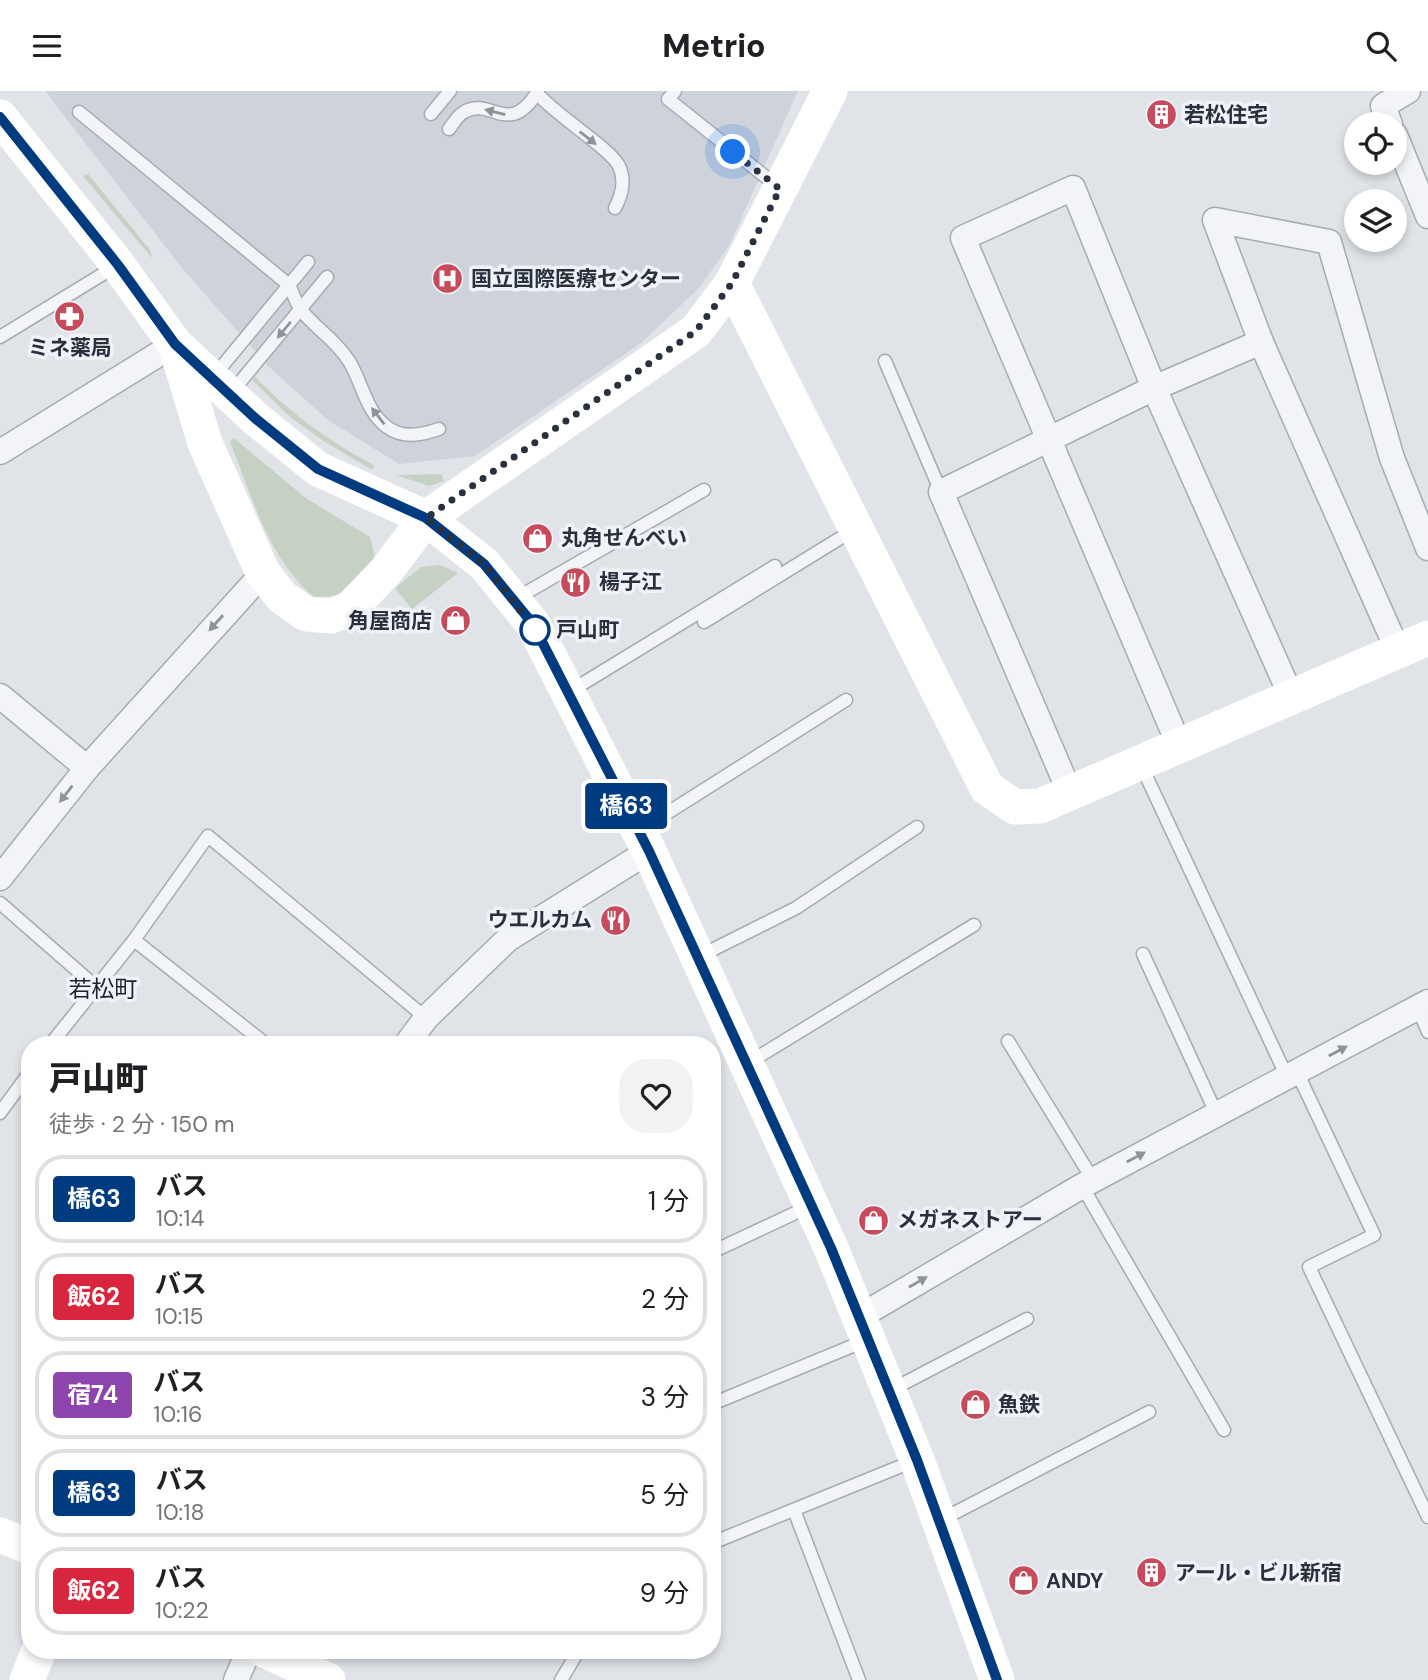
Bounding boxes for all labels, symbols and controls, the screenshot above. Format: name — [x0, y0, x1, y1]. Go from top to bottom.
text: Metrio — [662, 25, 766, 67]
icon: menu — [28, 27, 66, 65]
icon: search — [1362, 27, 1400, 65]
building icon: 若松住宅 — [1144, 98, 1178, 132]
place label: 若松住宅 — [1184, 101, 1268, 129]
one-way arrow — [483, 106, 505, 117]
map controls — [1344, 112, 1407, 252]
button: locate — [1344, 112, 1407, 175]
one-way arrow — [579, 131, 597, 145]
your location — [715, 134, 750, 169]
button: layers — [1344, 189, 1407, 252]
hospital icon: 国立国際医療センター — [431, 262, 465, 296]
place label: 国立国際医療センター — [471, 265, 681, 293]
pharmacy icon: ミネ薬局 — [53, 299, 87, 333]
one-way arrow — [276, 320, 291, 338]
place label: ミネ薬局 — [28, 334, 112, 362]
one-way arrow — [371, 408, 386, 426]
shop icon: 丸角せんべい — [521, 521, 555, 555]
place label: 丸角せんべい — [561, 524, 687, 552]
restaurant icon: 楊子江 — [559, 565, 593, 599]
place label: 楊子江 — [599, 568, 662, 596]
shop icon: 角屋商店 — [438, 604, 472, 638]
place label: 角屋商店 — [348, 607, 432, 635]
one-way arrow — [208, 614, 224, 632]
marker: 戸山町 — [520, 615, 550, 645]
place label: 戸山町 — [556, 616, 619, 644]
line badge: 橋63 — [586, 783, 666, 829]
one-way arrow — [60, 785, 74, 803]
text: 橋63 — [599, 790, 653, 821]
restaurant icon: ウエルカム — [598, 903, 632, 937]
place label: ウエルカム — [488, 906, 592, 934]
district label: 若松町 — [69, 974, 138, 1004]
one-way arrow — [1328, 1045, 1348, 1057]
text: 戸山町 — [49, 1057, 148, 1100]
button: heart — [619, 1059, 693, 1133]
text: 徒歩 · 2 分 · 150 m — [49, 1109, 235, 1139]
one-way arrow — [1127, 1151, 1146, 1163]
text: バス — [156, 1169, 208, 1203]
text: 橋63 — [67, 1183, 121, 1214]
text: 1 分 — [648, 1184, 689, 1218]
text: 10:14 — [156, 1203, 204, 1233]
shop icon: メガネストアー — [857, 1203, 891, 1237]
place label: メガネストアー — [897, 1206, 1043, 1234]
text: バス — [155, 1267, 207, 1301]
one-way arrow — [908, 1276, 927, 1288]
text: 飯62 — [67, 1281, 120, 1312]
text: 2 分 — [641, 1282, 689, 1316]
text: 10:15 — [155, 1301, 204, 1331]
text: バス — [153, 1365, 205, 1399]
text: 宿74 — [67, 1379, 118, 1410]
text: 3 分 — [641, 1380, 689, 1414]
shop icon: 魚鉄 — [958, 1388, 992, 1422]
place label: 魚鉄 — [998, 1391, 1040, 1419]
text: 10:16 — [153, 1399, 202, 1429]
text: バス — [156, 1463, 208, 1497]
text: 橋63 — [67, 1477, 121, 1508]
text: 5 分 — [640, 1478, 689, 1512]
text: 10:18 — [156, 1497, 204, 1527]
building icon: アール・ビル新宿 — [1135, 1556, 1169, 1590]
place label: アール・ビル新宿 — [1175, 1559, 1342, 1587]
text: バス — [155, 1561, 207, 1595]
shop icon: ANDY — [1006, 1564, 1040, 1598]
place label: ANDY — [1046, 1567, 1104, 1595]
text: 飯62 — [67, 1575, 120, 1606]
text: 9 分 — [640, 1576, 689, 1610]
text: 10:22 — [155, 1595, 209, 1625]

